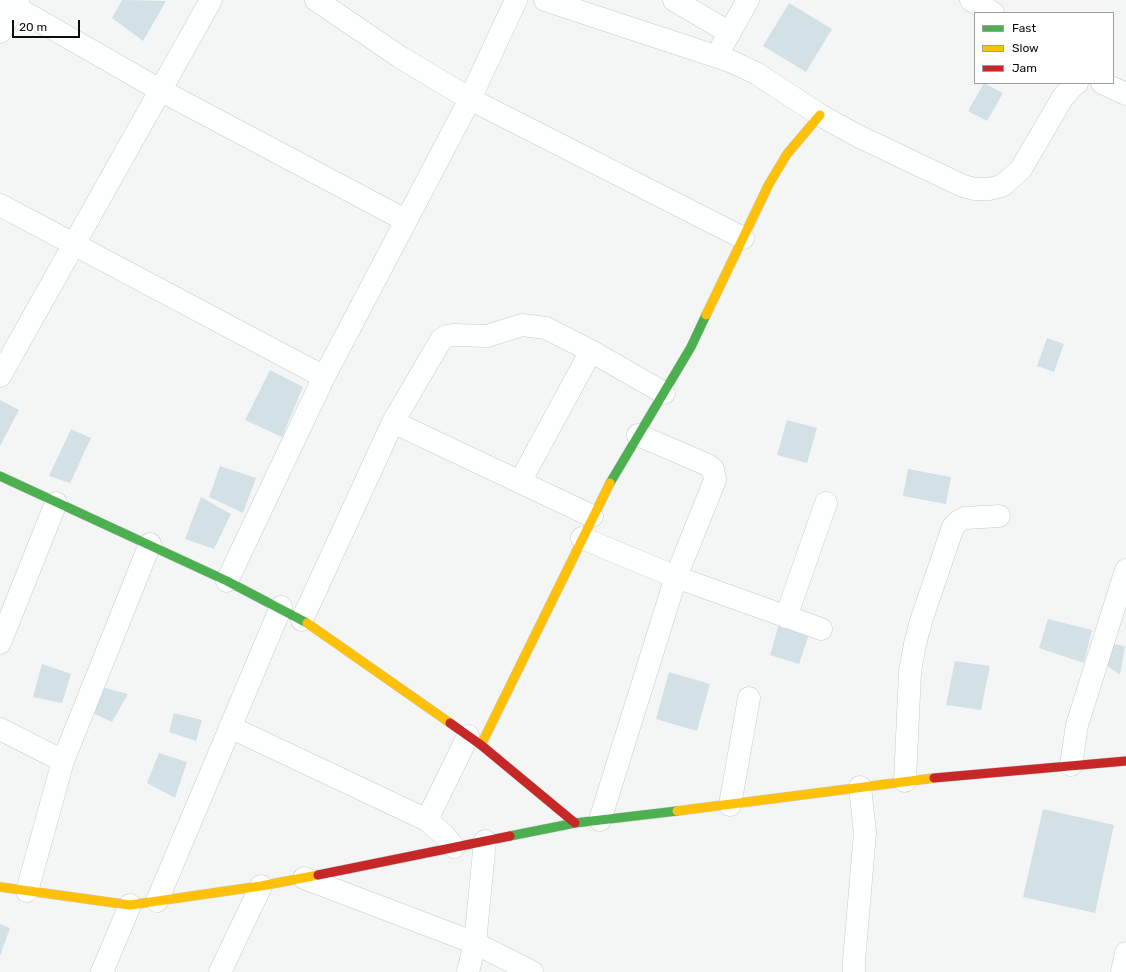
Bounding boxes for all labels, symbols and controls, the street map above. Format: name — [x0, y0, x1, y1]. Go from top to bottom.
scale bar — [14, 12, 82, 38]
legend — [974, 12, 1114, 84]
text: 20 m — [19, 20, 47, 34]
text: Fast — [1012, 21, 1036, 35]
text: Slow — [1012, 41, 1039, 55]
text: Jam — [1012, 61, 1037, 75]

